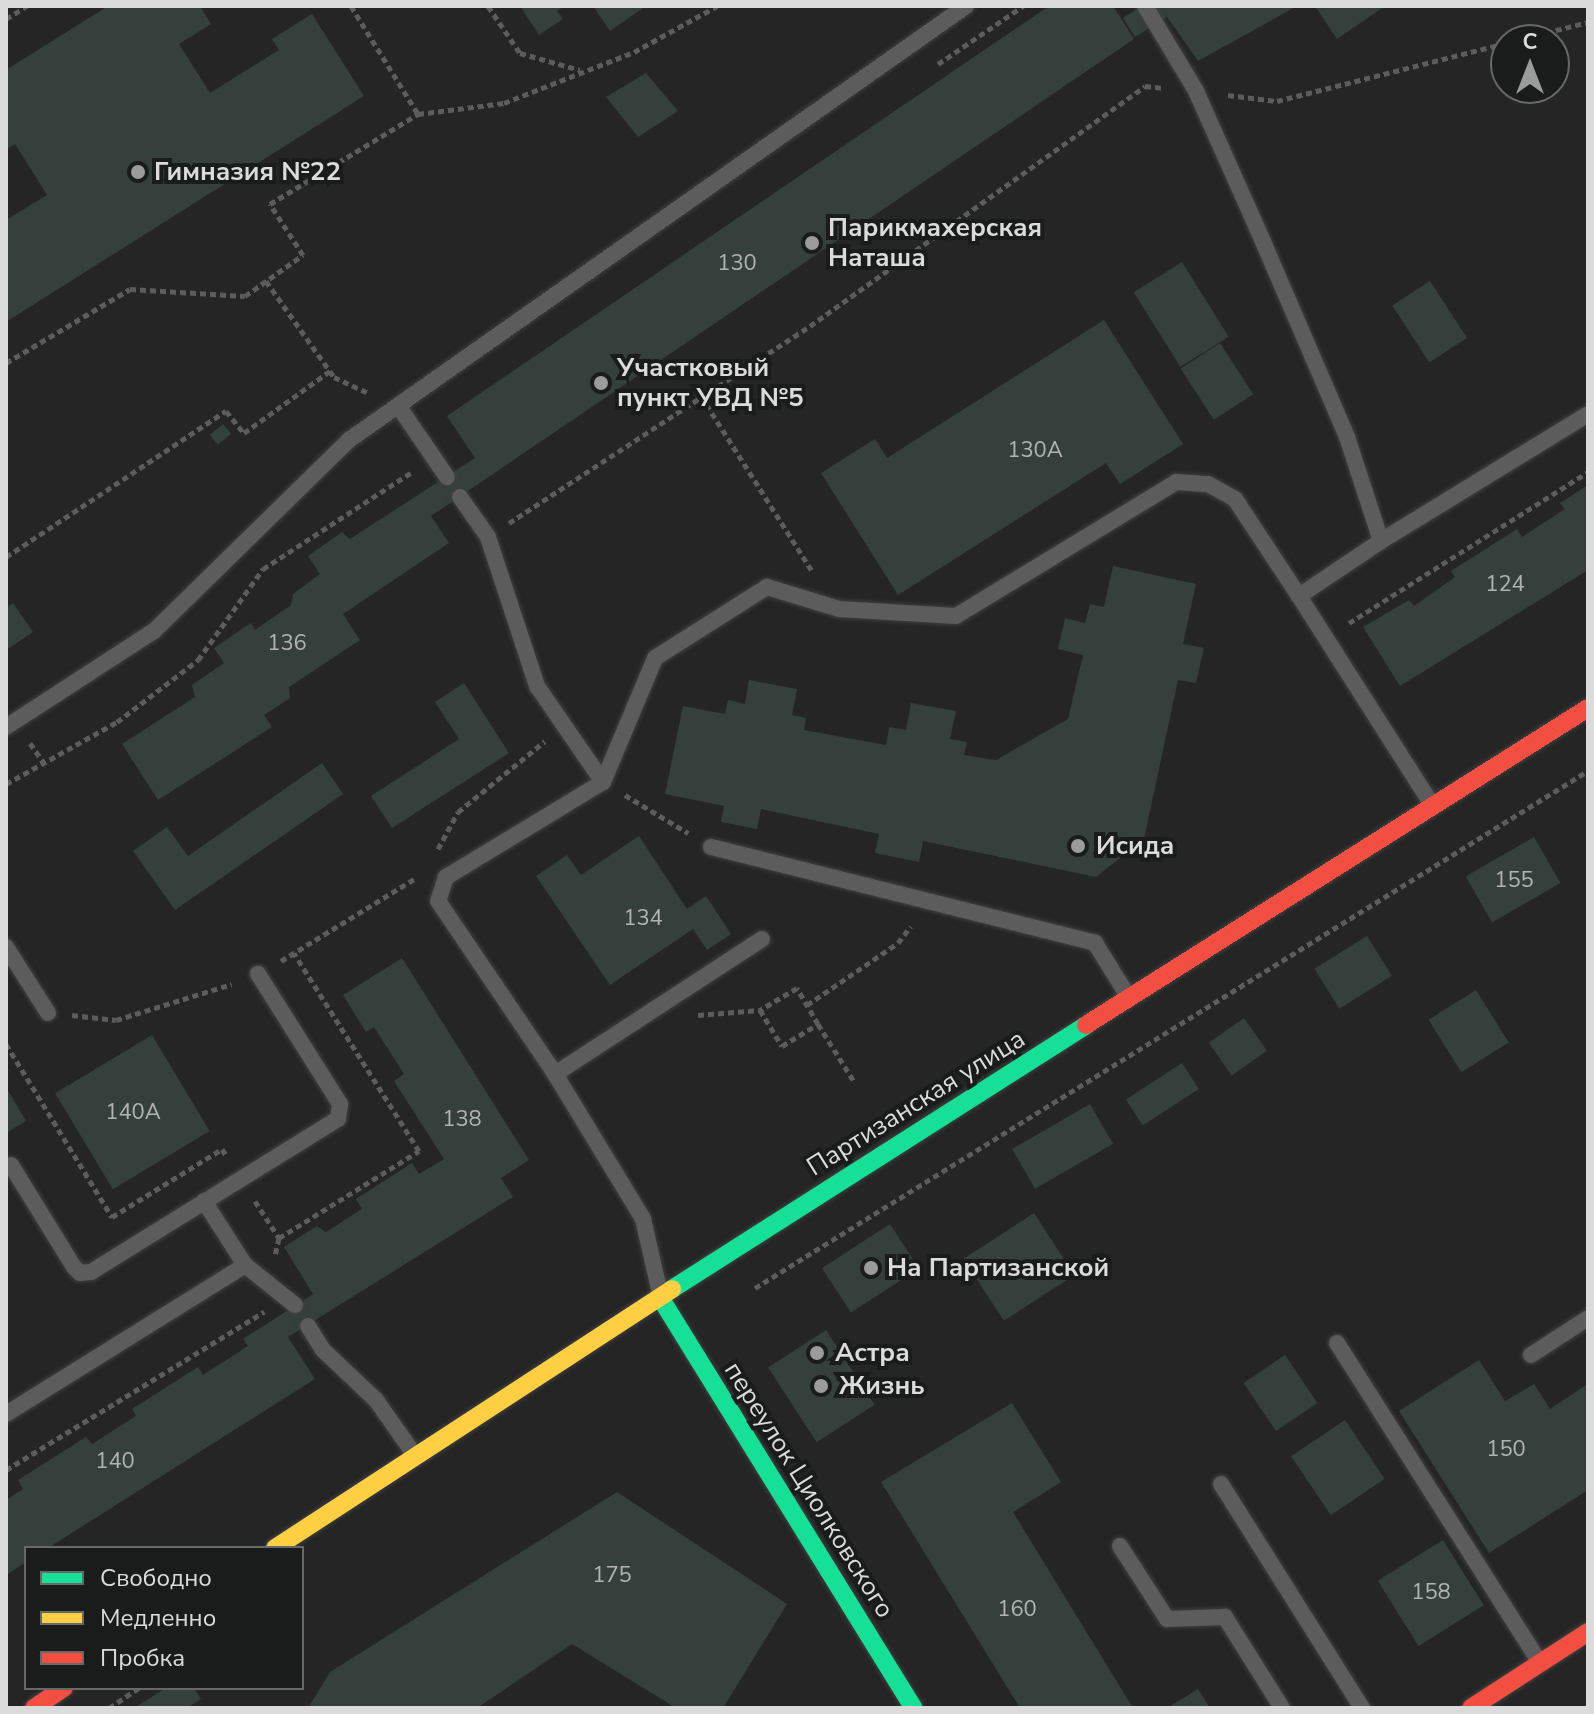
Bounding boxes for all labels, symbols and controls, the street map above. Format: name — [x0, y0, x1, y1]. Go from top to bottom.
north arrow — [1490, 24, 1570, 104]
text: С — [1523, 27, 1537, 57]
place label: Гимназия №22 — [154, 156, 341, 188]
marker: Гимназия №22 — [129, 163, 147, 181]
place label: Парикмахерская Наташа — [828, 212, 1042, 274]
marker: Парикмахерская Наташа — [803, 234, 821, 252]
house number: 130 — [717, 251, 757, 277]
place label: Участковый пункт УВД №5 — [617, 352, 804, 414]
marker: Участковый пункт УВД №5 — [592, 374, 610, 392]
house number: 130А — [1007, 438, 1063, 464]
house number: 124 — [1485, 572, 1525, 598]
house number: 136 — [267, 631, 307, 657]
place label: Исида — [1096, 830, 1174, 862]
marker: Исида — [1067, 835, 1089, 857]
house number: 155 — [1494, 868, 1534, 894]
house number: 134 — [623, 906, 663, 932]
street label: Партизанская улица — [801, 1023, 1031, 1183]
house number: 140А — [105, 1100, 161, 1126]
house number: 138 — [442, 1107, 482, 1133]
place label: На Партизанской — [887, 1252, 1109, 1284]
marker: На Партизанской — [862, 1259, 880, 1277]
place label: Астра — [835, 1337, 910, 1369]
marker: Астра — [806, 1342, 828, 1364]
street label: переулок Циолковского — [717, 1356, 901, 1624]
place label: Жизнь — [839, 1370, 925, 1402]
marker: Жизнь — [810, 1375, 832, 1397]
house number: 150 — [1486, 1437, 1526, 1463]
house number: 140 — [95, 1449, 135, 1475]
legend — [24, 1546, 304, 1690]
text: Свободно — [100, 1562, 212, 1594]
house number: 175 — [592, 1563, 632, 1589]
house number: 158 — [1411, 1580, 1451, 1606]
house number: 160 — [997, 1597, 1037, 1623]
text: Медленно — [100, 1602, 216, 1634]
text: Пробка — [100, 1642, 185, 1674]

